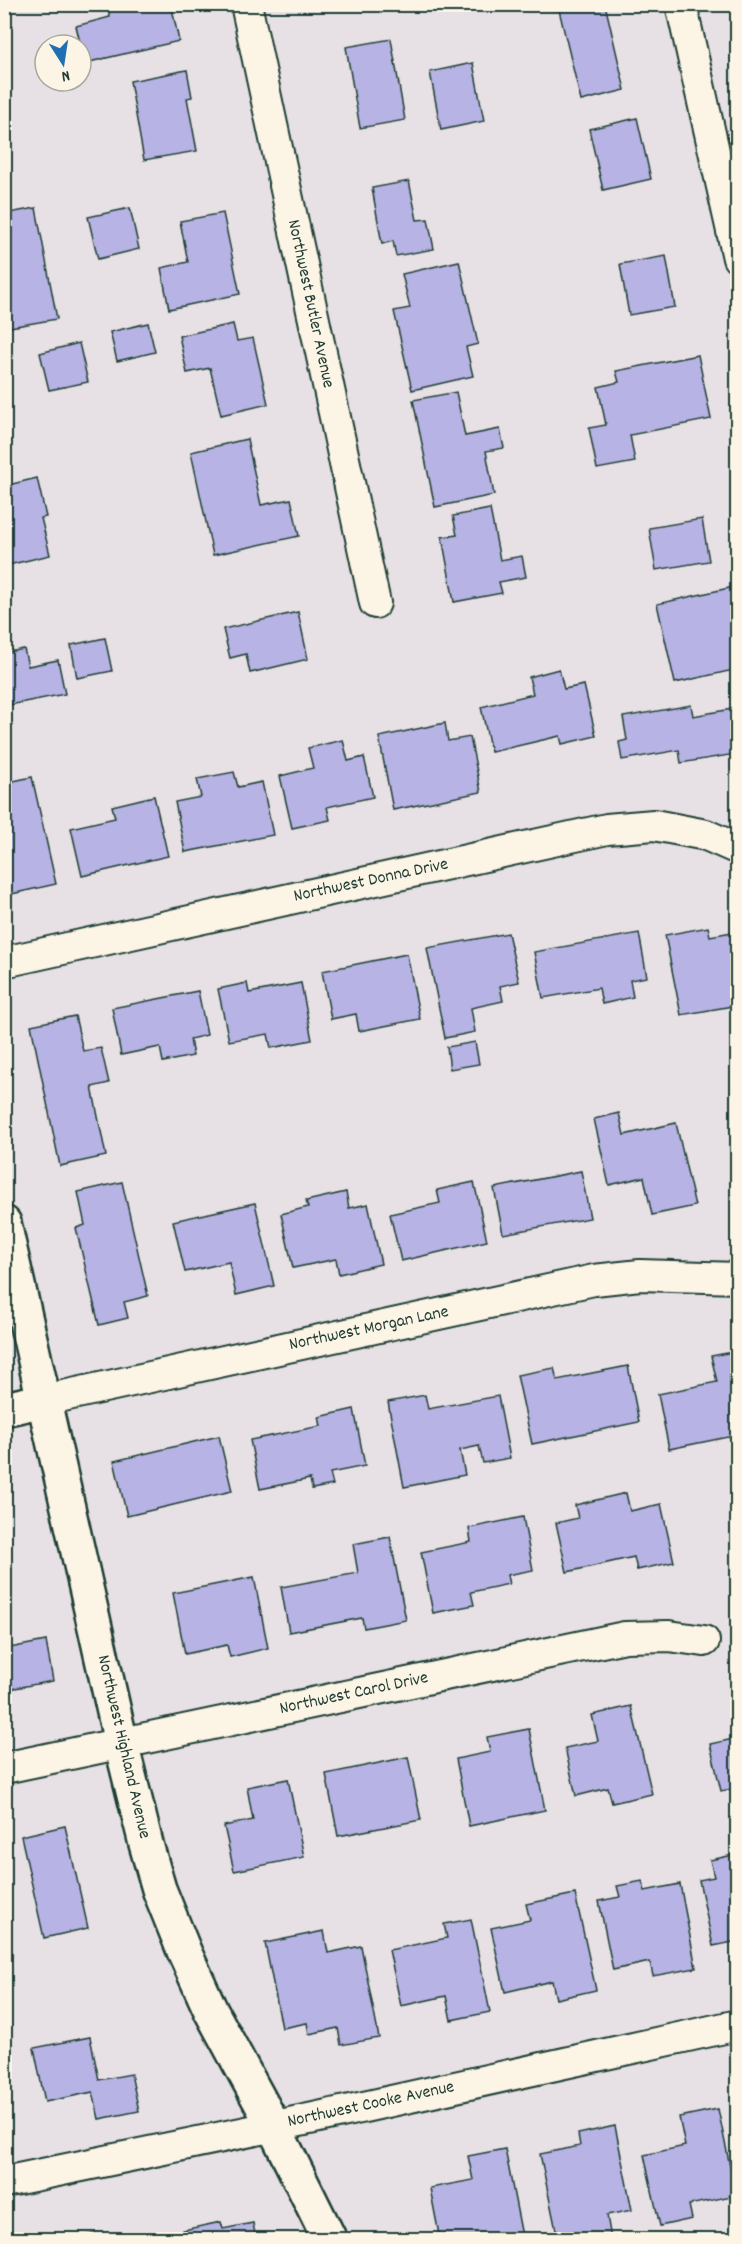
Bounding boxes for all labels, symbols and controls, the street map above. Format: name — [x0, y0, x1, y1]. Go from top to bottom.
north arrow — [33, 33, 93, 93]
text: N — [59, 63, 72, 87]
street label: Northwest Butler Avenue — [280, 218, 340, 391]
street label: Northwest Donna Drive — [291, 852, 451, 910]
street label: Northwest Morgan Lane — [287, 1300, 451, 1358]
street label: Northwest Highland Avenue — [90, 1653, 156, 1841]
street label: Northwest Carol Drive — [277, 1666, 431, 1722]
street label: Northwest Cooke Avenue — [285, 2075, 457, 2135]

